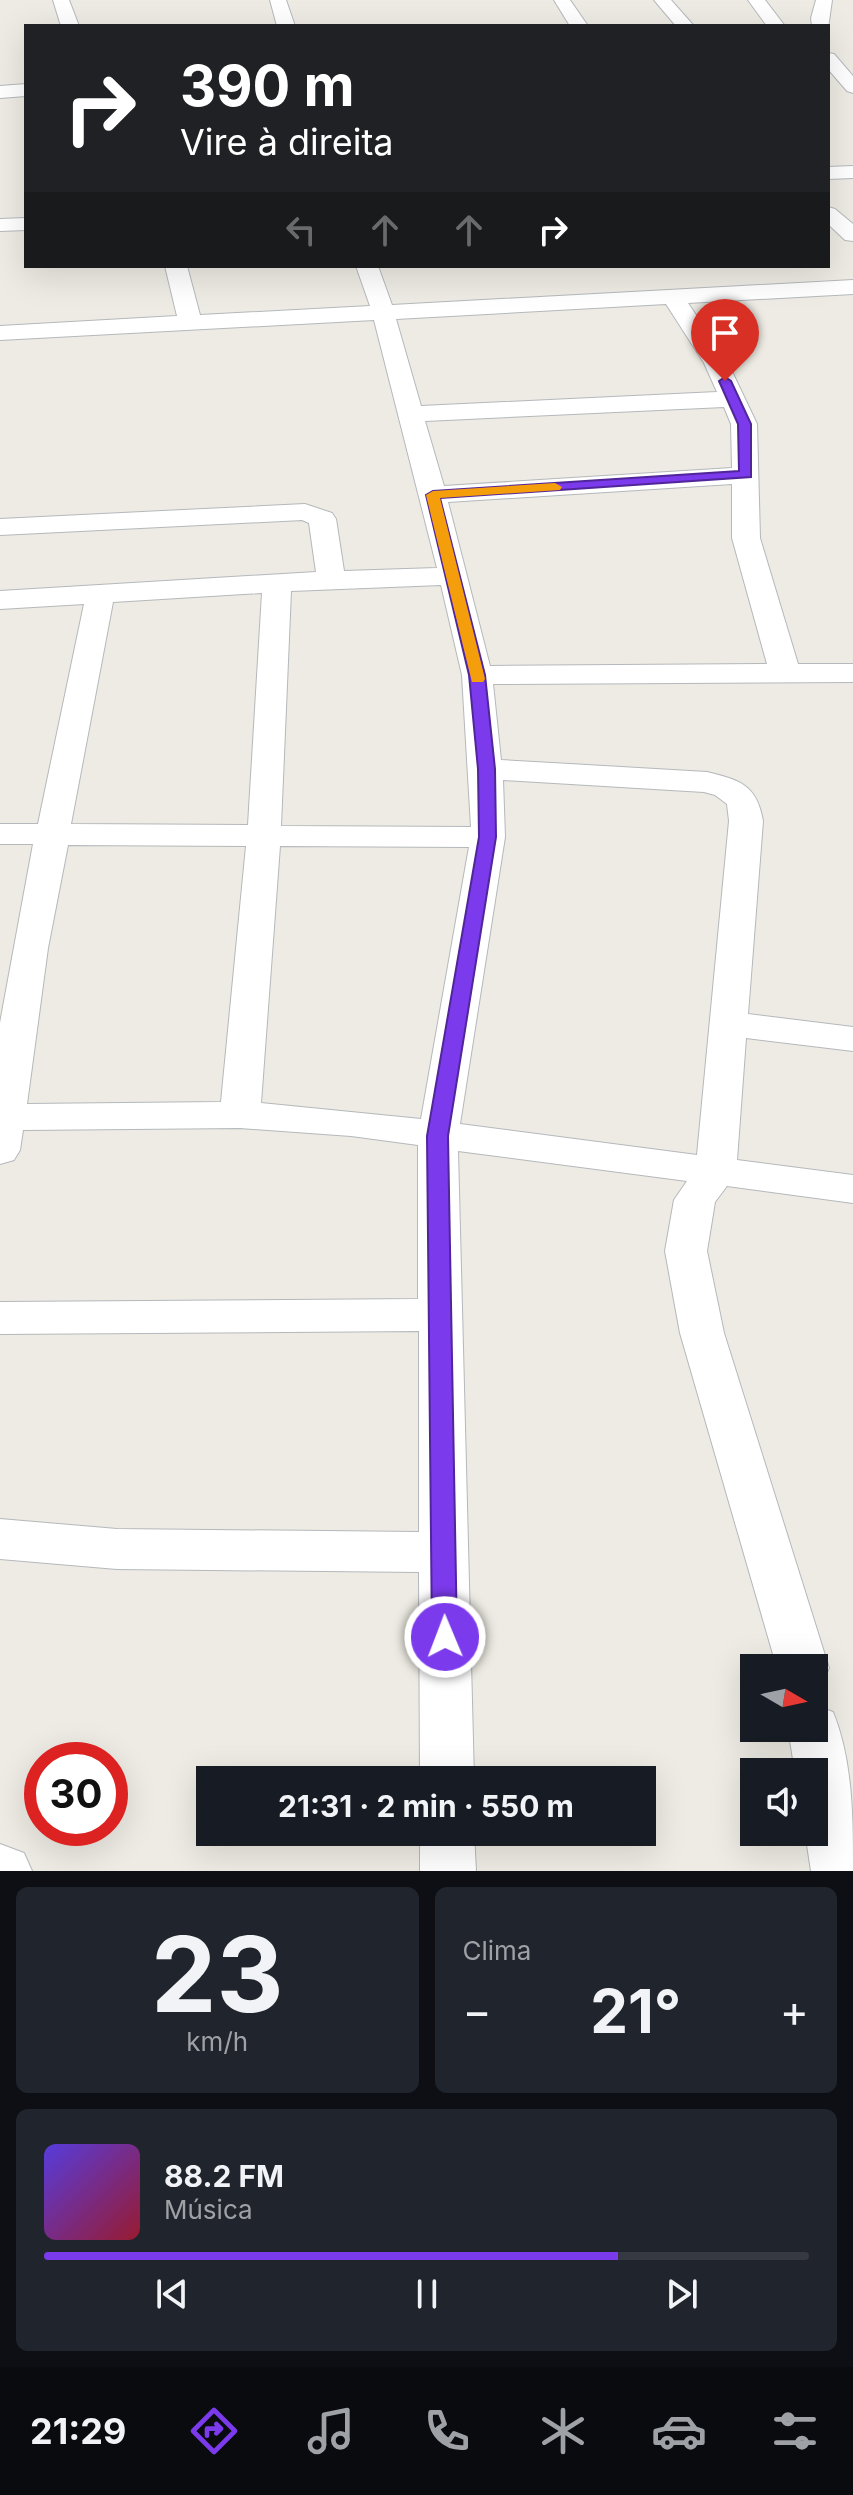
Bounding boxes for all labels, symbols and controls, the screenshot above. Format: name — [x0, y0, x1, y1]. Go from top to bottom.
text: 390 m — [180, 52, 355, 120]
icon: right — [48, 56, 152, 160]
text: Vire à direita — [180, 120, 394, 164]
icon: left — [279, 208, 323, 252]
icon: ahead — [363, 208, 407, 252]
icon: ahead — [447, 208, 491, 252]
icon: right — [531, 208, 575, 252]
pin — [691, 299, 759, 381]
icon: arrive — [703, 311, 747, 355]
position arrow — [403, 1595, 487, 1679]
north arrow — [740, 1654, 828, 1742]
map controls — [740, 1654, 828, 1846]
speed limit sign: 30 — [24, 1742, 128, 1846]
button: sound — [740, 1758, 828, 1846]
text: 21:31 · 2 min · 550 m — [278, 1788, 574, 1824]
text: 23 — [151, 1911, 284, 2037]
text: Clima — [463, 1935, 531, 1966]
text: 21° — [590, 1975, 681, 2047]
text: − — [463, 1984, 492, 2038]
text: + — [780, 1984, 809, 2038]
text: km/h — [186, 2026, 248, 2057]
text: 88.2 FM — [164, 2158, 284, 2194]
text: Música — [164, 2194, 253, 2225]
icon: previous — [150, 2272, 194, 2316]
icon: pause — [405, 2272, 449, 2316]
icon: next — [660, 2272, 704, 2316]
icon: directions — [186, 2403, 242, 2459]
icon: music — [303, 2403, 359, 2459]
icon: phone — [419, 2403, 475, 2459]
icon: climate — [535, 2403, 591, 2459]
icon: car — [651, 2403, 707, 2459]
icon: filters — [767, 2403, 823, 2459]
text: 21:29 — [30, 2409, 126, 2453]

